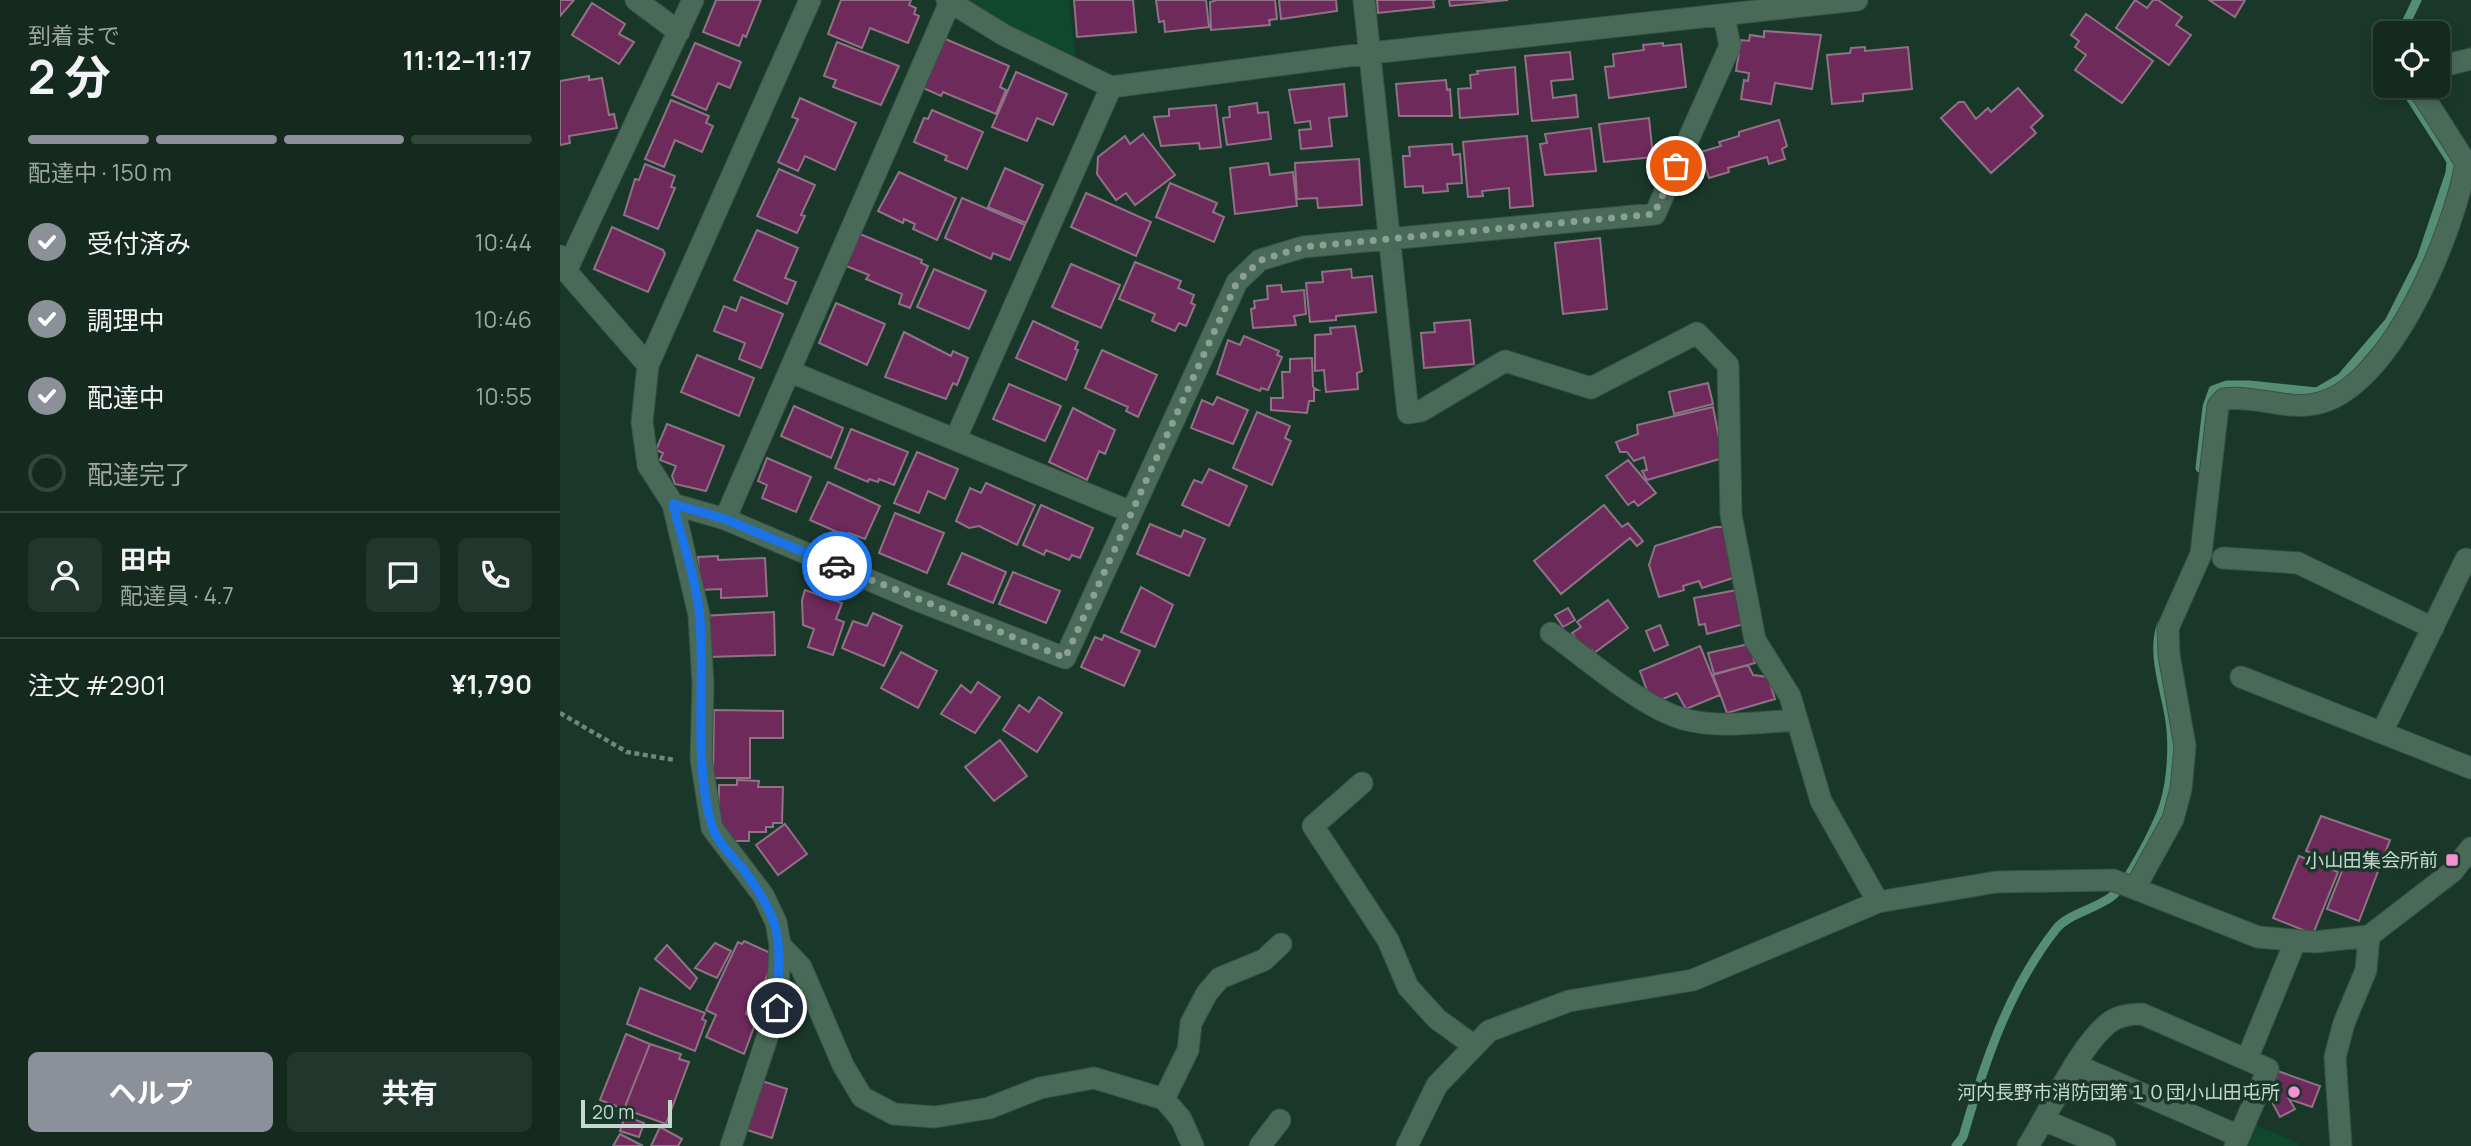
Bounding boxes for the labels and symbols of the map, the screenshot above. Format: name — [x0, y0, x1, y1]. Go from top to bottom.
pin — [1646, 136, 1706, 196]
courier — [802, 531, 872, 601]
place label: 小山田集会所前 — [2305, 847, 2438, 873]
marker: 小山田集会所前 — [2444, 852, 2460, 868]
pin — [747, 978, 807, 1038]
place label: 河内長野市消防団第１０団小山田屯所 — [1957, 1079, 2280, 1105]
marker: 河内長野市消防団第１０団小山田屯所 — [2286, 1084, 2302, 1100]
scale bar — [581, 1097, 672, 1129]

